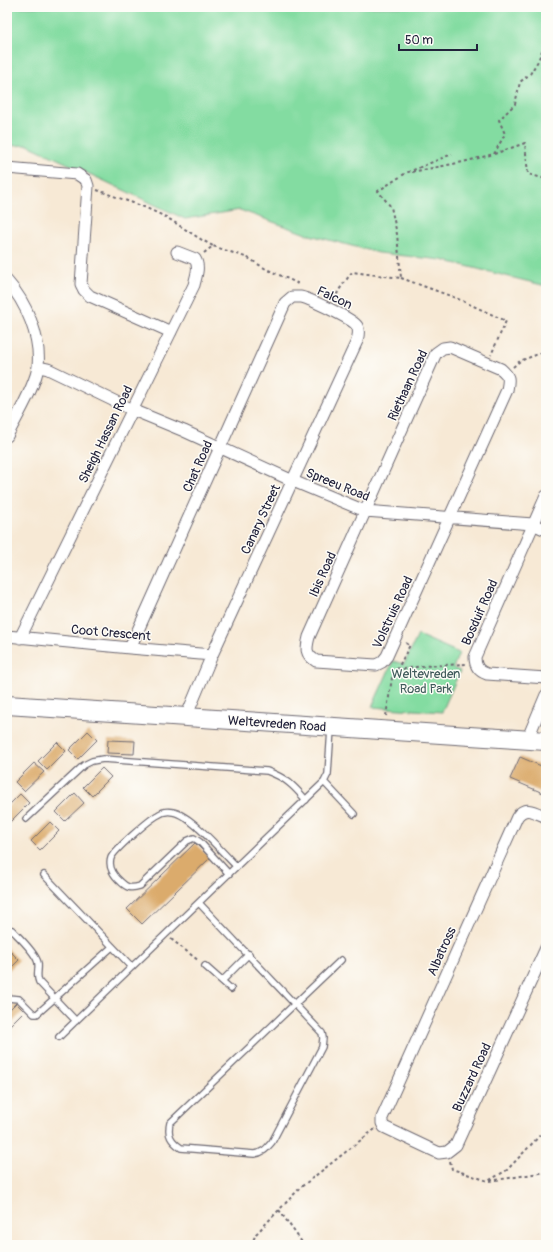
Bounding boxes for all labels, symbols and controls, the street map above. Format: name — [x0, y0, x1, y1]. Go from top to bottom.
scale bar — [399, 26, 477, 52]
text: 50 m — [405, 33, 433, 48]
street label: Falcon — [314, 283, 355, 313]
street label: Riethaan Road — [385, 347, 431, 423]
street label: Sheigh Hassan Road — [75, 383, 136, 486]
street label: Chat Road — [179, 438, 216, 495]
street label: Spreeu Road — [303, 465, 372, 505]
street label: Canary Street — [238, 481, 284, 557]
street label: Ibis Road — [306, 549, 340, 600]
street label: Volstruis Road — [369, 574, 417, 651]
street label: Bosduif Road — [458, 577, 502, 648]
street label: Coot Crescent — [70, 622, 152, 645]
park label: Weltevreden Road Park — [392, 666, 460, 697]
street label: Weltevreden Road — [227, 713, 327, 735]
street label: Albatross — [424, 924, 460, 978]
street label: Buzzard Road — [449, 1041, 495, 1114]

